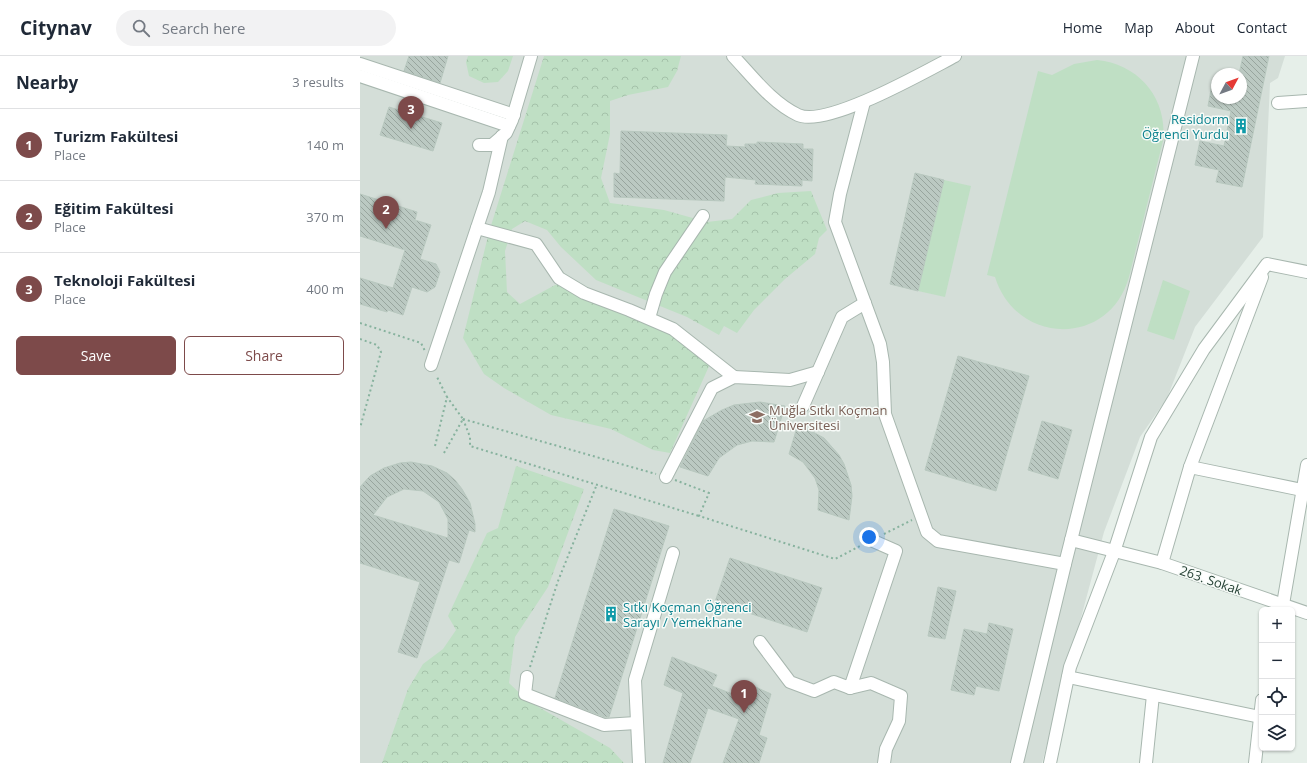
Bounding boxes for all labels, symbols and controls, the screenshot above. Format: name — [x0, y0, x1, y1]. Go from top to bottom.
search box — [116, 10, 396, 46]
text: Citynav — [20, 15, 92, 41]
icon: search — [130, 17, 152, 39]
text: Search here — [162, 18, 245, 38]
text: Home — [1063, 18, 1102, 37]
text: Map — [1124, 18, 1153, 37]
text: About — [1175, 18, 1215, 37]
text: Contact — [1237, 18, 1287, 37]
north arrow — [1211, 68, 1247, 104]
text: Nearby — [16, 71, 78, 94]
text: 3 results — [292, 73, 344, 91]
pin: 3 — [398, 96, 424, 129]
place label: Residorm Öğrenci Yurdu — [1142, 110, 1229, 143]
building icon: Residorm Öğrenci Yurdu — [1232, 117, 1250, 135]
text: Turizm Fakültesi — [54, 126, 178, 146]
text: 1 — [25, 136, 33, 154]
text: 140 m — [306, 136, 344, 154]
text: Place — [54, 146, 86, 164]
pin: 2 — [373, 196, 399, 229]
text: Eğitim Fakültesi — [54, 198, 174, 218]
text: 2 — [25, 208, 33, 226]
text: 370 m — [306, 208, 344, 226]
text: Place — [54, 218, 86, 236]
text: Teknoloji Fakültesi — [54, 270, 195, 290]
text: 3 — [25, 280, 33, 298]
text: 400 m — [306, 280, 344, 298]
text: Place — [54, 290, 86, 308]
button: Save — [16, 336, 176, 375]
button: Share — [184, 336, 344, 375]
place label: Muğla Sıtkı Koçman Üniversitesi — [769, 401, 887, 434]
school or university icon: Muğla Sıtkı Koçman Üniversitesi — [748, 408, 766, 426]
your location — [859, 527, 879, 547]
street label: 263. Sokak — [1177, 561, 1245, 599]
place label: Sıtkı Koçman Öğrenci Sarayı / Yemekhane — [623, 598, 751, 631]
building icon: Sıtkı Koçman Öğrenci Sarayı / Yemekhane — [602, 605, 620, 623]
map controls — [1259, 607, 1295, 751]
button: + — [1259, 607, 1295, 643]
button: − — [1259, 643, 1295, 679]
button: locate — [1259, 679, 1295, 715]
pin: 1 — [731, 680, 757, 713]
button: layers — [1259, 715, 1295, 751]

